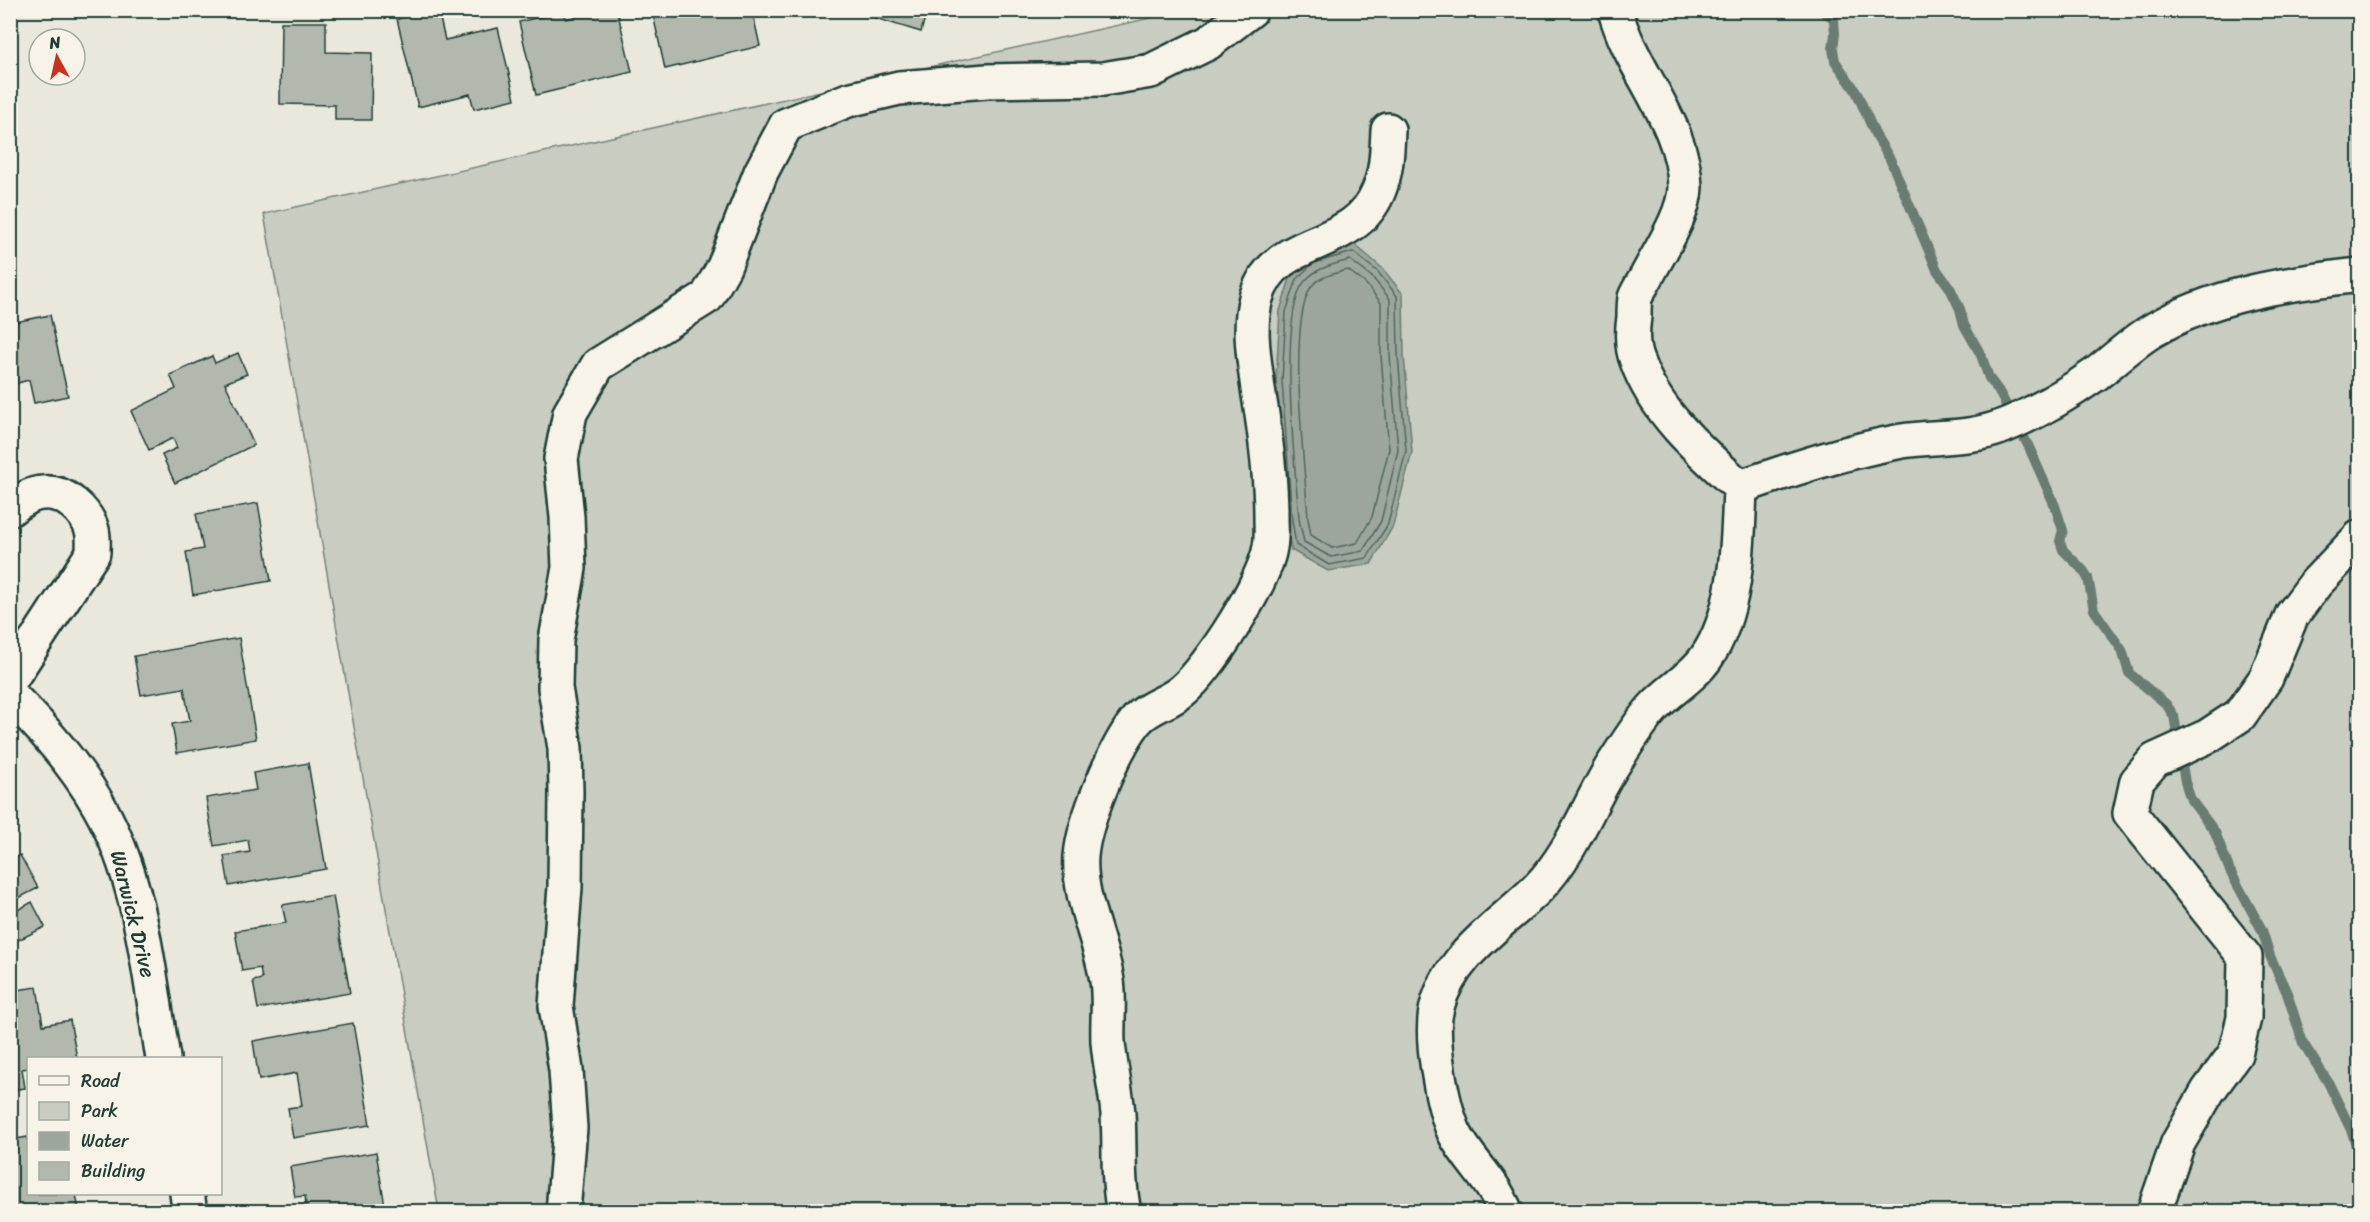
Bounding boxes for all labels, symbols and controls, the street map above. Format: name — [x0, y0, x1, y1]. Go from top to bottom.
north arrow — [27, 27, 87, 87]
text: N — [46, 27, 63, 58]
street label: Warwick Drive — [99, 846, 167, 982]
legend — [27, 1057, 222, 1195]
text: Road — [81, 1065, 121, 1097]
text: Park — [81, 1095, 118, 1127]
text: Water — [81, 1125, 130, 1157]
text: Building — [81, 1155, 145, 1187]

